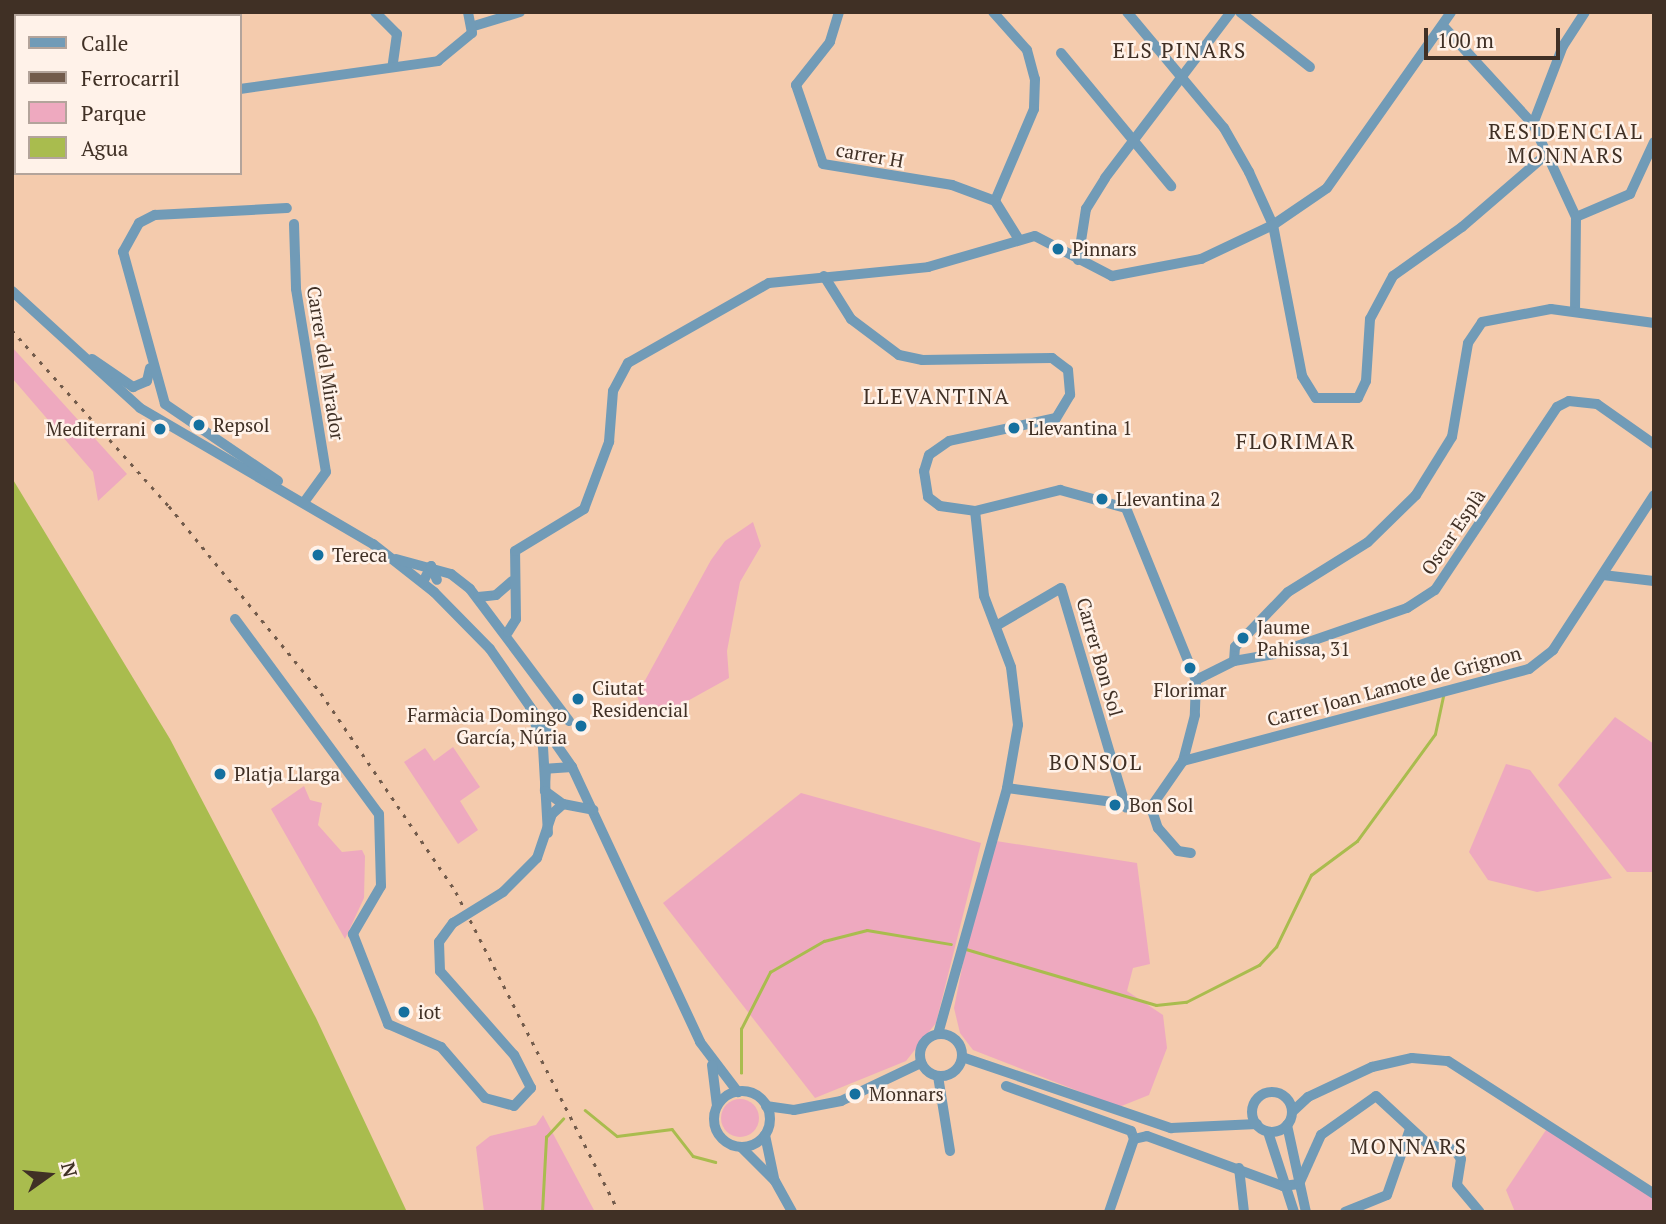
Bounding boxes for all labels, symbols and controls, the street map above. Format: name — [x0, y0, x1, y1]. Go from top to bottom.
legend — [14, 14, 242, 175]
scale bar — [1428, 14, 1564, 58]
text: 100 m — [1437, 26, 1494, 54]
text: Calle — [81, 29, 128, 57]
district label: ELS PINARS — [1114, 37, 1246, 63]
text: Ferrocarril — [81, 64, 180, 92]
text: Parque — [81, 99, 146, 127]
district label: RESIDENCIAL MONNARS — [1490, 118, 1642, 168]
text: Agua — [81, 134, 128, 162]
street label: carrer H — [834, 138, 906, 172]
place label: Pinnars — [1072, 238, 1137, 260]
marker: Pinnars — [1050, 241, 1066, 257]
street label: Carrer del Mirador — [303, 284, 349, 442]
district label: LLEVANTINA — [865, 383, 1009, 409]
place label: Repsol — [213, 414, 270, 436]
marker: Repsol — [191, 417, 207, 433]
place label: Llevantina 1 — [1028, 417, 1132, 439]
place label: Mediterrani — [46, 418, 146, 440]
marker: Llevantina 1 — [1006, 420, 1022, 436]
marker: Mediterrani — [152, 421, 168, 437]
district label: FLORIMAR — [1237, 428, 1355, 454]
street label: Oscar Esplà — [1416, 485, 1490, 579]
place label: Llevantina 2 — [1116, 488, 1220, 510]
marker: Llevantina 2 — [1094, 491, 1110, 507]
place label: Tereca — [332, 544, 387, 566]
marker: Tereca — [310, 547, 326, 563]
street label: Carrer Bon Sol — [1072, 595, 1128, 719]
place label: Jaume Pahissa, 31 — [1257, 616, 1351, 660]
marker: Jaume Pahissa, 31 — [1235, 630, 1251, 646]
street label: Carrer Joan Lamote de Grignon — [1264, 641, 1524, 731]
marker: Florimar — [1182, 660, 1198, 676]
place label: Ciutat Residencial — [592, 677, 689, 721]
place label: Florimar — [1154, 679, 1226, 701]
marker: Ciutat Residencial — [570, 691, 586, 707]
place label: Farmàcia Domingo García, Núria — [407, 704, 567, 748]
marker: Farmàcia Domingo García, Núria — [573, 718, 589, 734]
district label: BONSOL — [1050, 749, 1142, 775]
place label: Platja Llarga — [234, 763, 340, 785]
marker: Platja Llarga — [212, 766, 228, 782]
place label: Bon Sol — [1129, 794, 1194, 816]
marker: Bon Sol — [1107, 797, 1123, 813]
place label: iot — [418, 1001, 441, 1023]
marker: iot — [396, 1004, 412, 1020]
place label: Monnars — [869, 1083, 944, 1105]
marker: Monnars — [847, 1086, 863, 1102]
district label: MONNARS — [1351, 1133, 1467, 1159]
north arrow — [14, 1140, 84, 1210]
text: N — [56, 1159, 84, 1180]

